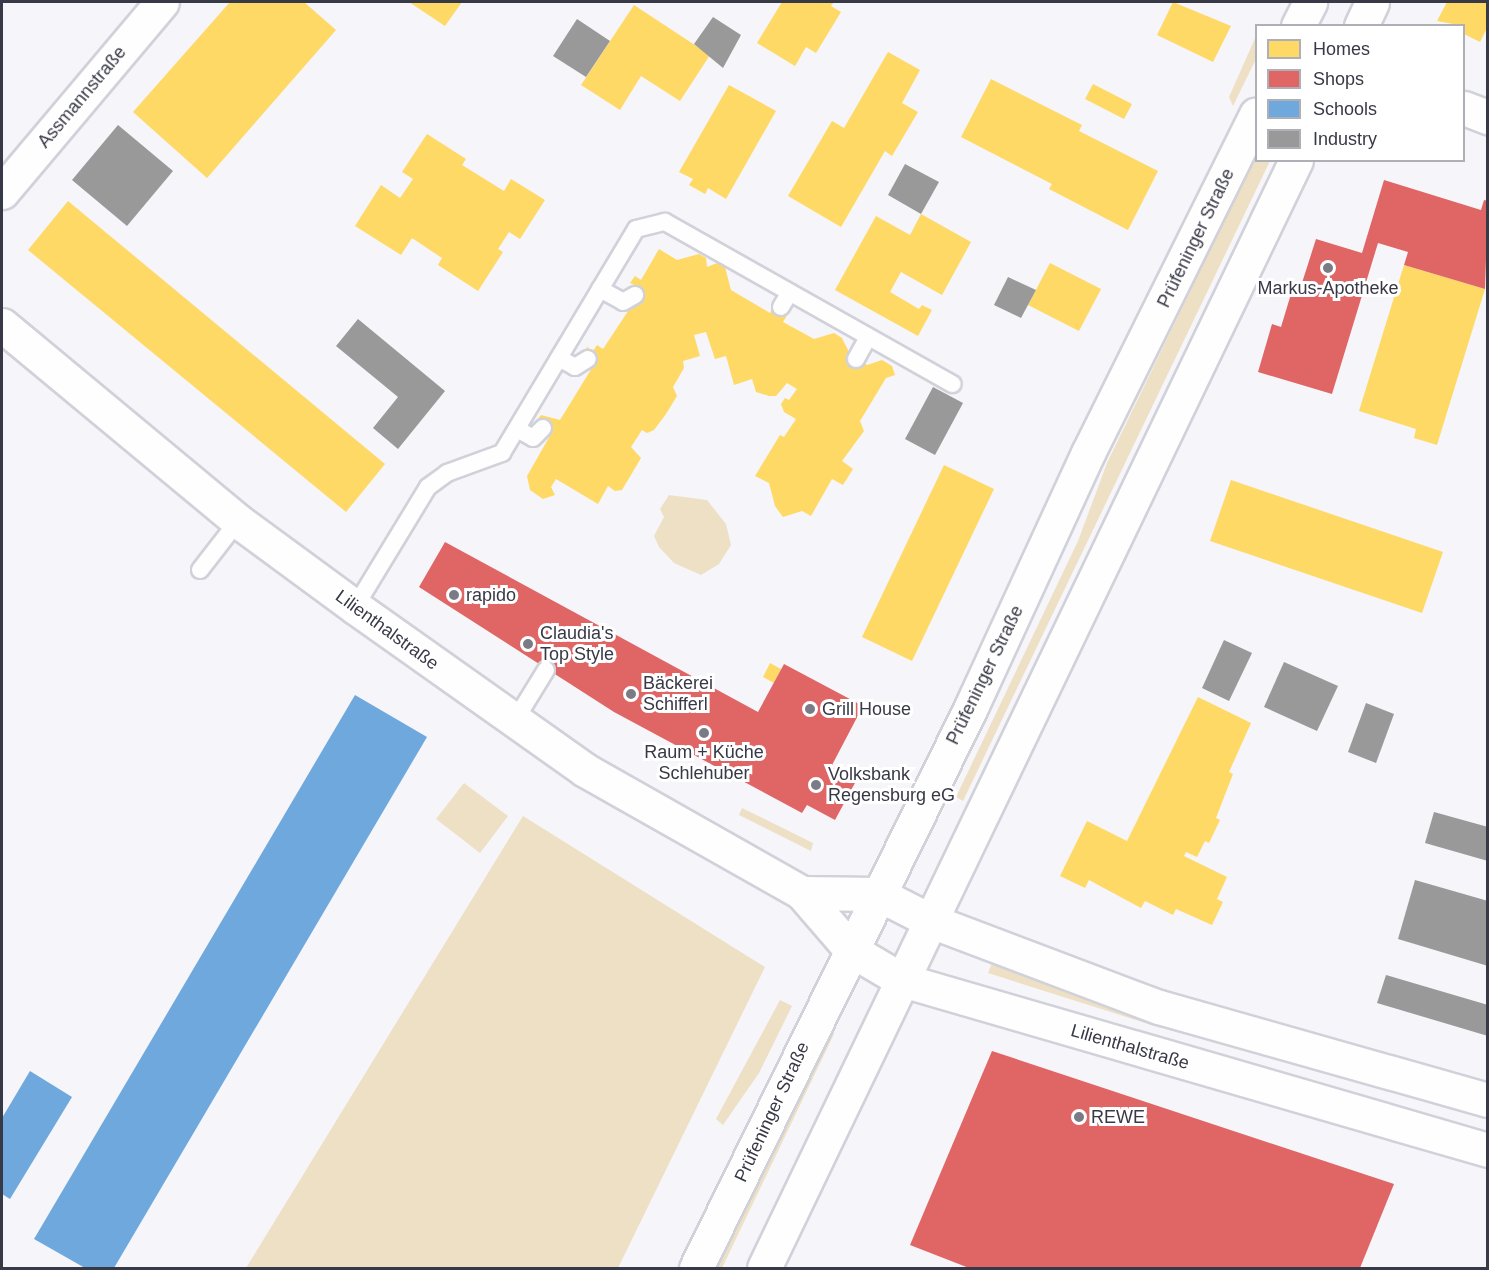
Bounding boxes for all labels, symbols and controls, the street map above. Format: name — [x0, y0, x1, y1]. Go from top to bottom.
legend — [1255, 24, 1465, 162]
text: Homes — [1313, 39, 1370, 59]
street label: Assmannstraße — [33, 42, 131, 152]
text: Shops — [1313, 69, 1364, 89]
text: Schools — [1313, 99, 1377, 119]
text: Industry — [1313, 129, 1377, 149]
street label: Prüfeninger Straße — [1153, 165, 1239, 311]
marker: Markus-Apotheke — [1321, 261, 1335, 275]
place label: Markus-Apotheke — [1257, 277, 1399, 299]
place label: rapido — [466, 584, 516, 606]
street label: Lilienthalstraße — [331, 585, 443, 675]
marker: rapido — [447, 588, 461, 602]
street label: Prüfeninger Straße — [942, 602, 1028, 748]
place label: Claudia's Top Style — [540, 623, 614, 666]
marker: Claudia's Top Style — [521, 637, 535, 651]
place label: Bäckerei Schifferl — [643, 673, 713, 716]
marker: Bäckerei Schifferl — [624, 687, 638, 701]
place label: Grill House — [822, 698, 911, 720]
marker: Grill House — [803, 702, 817, 716]
marker: Raum + Küche Schlehuber — [697, 726, 711, 740]
place label: Raum + Küche Schlehuber — [644, 742, 764, 784]
place label: Volksbank Regensburg eG — [828, 764, 955, 806]
marker: Volksbank Regensburg eG — [809, 778, 823, 792]
street label: Lilienthalstraße — [1068, 1020, 1192, 1074]
street label: Prüfeninger Straße — [730, 1039, 814, 1185]
place label: REWE — [1091, 1106, 1145, 1128]
marker: REWE — [1072, 1110, 1086, 1124]

